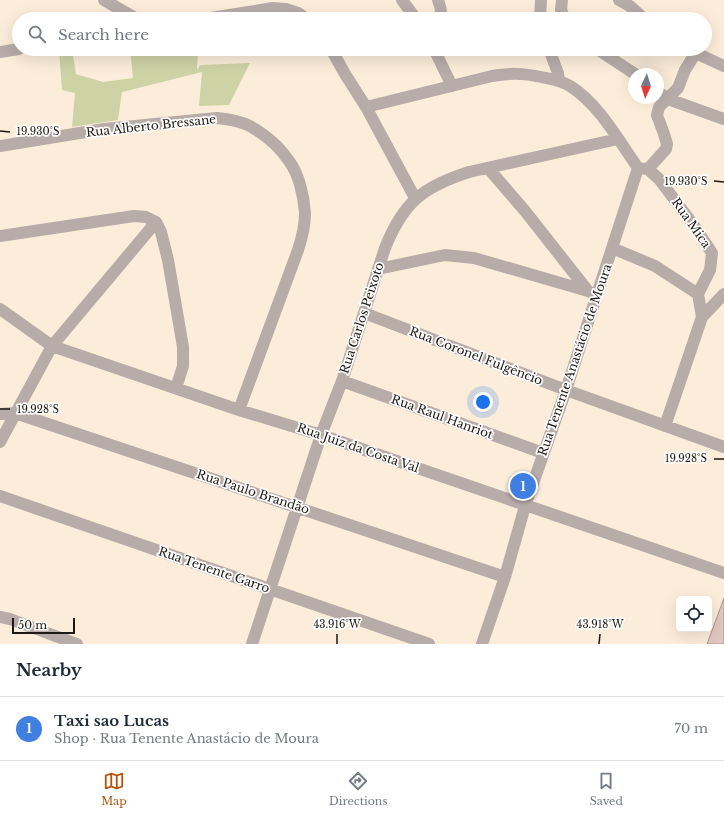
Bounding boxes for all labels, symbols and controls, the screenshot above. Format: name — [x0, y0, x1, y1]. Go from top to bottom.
search box — [12, 12, 712, 56]
icon: search — [26, 23, 48, 45]
text: Search here — [58, 25, 149, 44]
north arrow — [628, 68, 664, 104]
street label: Rua Alberto Bressane — [85, 111, 217, 140]
text: 19.930°S — [17, 125, 59, 138]
text: 19.930°S — [665, 175, 707, 188]
street label: Rua Mica — [669, 195, 714, 251]
street label: Rua Carlos Peixoto — [336, 260, 387, 375]
street label: Rua Tenente Anastácio de Moura — [535, 261, 615, 458]
street label: Rua Coronel Fulgêncio — [407, 323, 545, 388]
street label: Rua Raul Hanriot — [389, 391, 496, 442]
your location — [473, 392, 493, 412]
text: 19.928°S — [17, 403, 59, 416]
street label: Rua Juiz da Costa Val — [295, 420, 421, 475]
text: 19.928°S — [665, 452, 707, 465]
street label: Rua Paulo Brandão — [195, 466, 312, 517]
pin: 1 — [510, 471, 536, 501]
street label: Rua Tenente Garro — [156, 543, 272, 596]
map controls — [676, 596, 712, 632]
button: locate — [676, 596, 712, 632]
scale bar — [12, 616, 75, 635]
text: 50 m — [18, 618, 47, 632]
text: 43.916°W — [313, 618, 361, 631]
text: 43.918°W — [577, 618, 624, 631]
text: Nearby — [16, 660, 82, 681]
text: Taxi sao Lucas — [54, 711, 169, 730]
text: 1 — [26, 720, 32, 737]
text: 70 m — [675, 720, 708, 737]
text: Shop · Rua Tenente Anastácio de Moura — [54, 730, 319, 747]
tab: Map — [101, 770, 127, 808]
tab: Directions — [329, 770, 387, 808]
tab: Saved — [590, 770, 623, 808]

